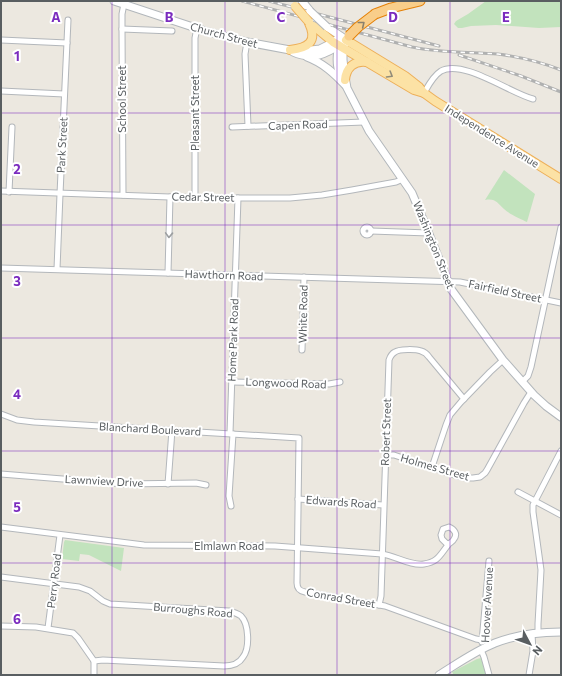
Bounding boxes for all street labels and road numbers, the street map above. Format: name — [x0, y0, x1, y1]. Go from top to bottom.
street label: Church Street — [189, 19, 260, 50]
street label: School Street — [115, 65, 128, 133]
street label: Pleasant Street — [188, 75, 201, 151]
street label: Independence Avenue — [443, 101, 542, 170]
street label: Park Street — [54, 116, 69, 173]
street label: Capen Road — [268, 117, 328, 132]
street label: Cedar Street — [171, 189, 235, 204]
street label: Washington Street — [411, 199, 458, 291]
street label: Hawthorn Road — [185, 267, 264, 282]
street label: Fairfield Street — [467, 276, 543, 305]
street label: White Road — [295, 285, 310, 343]
street label: Home Park Road — [225, 298, 240, 382]
street label: Longwood Road — [245, 375, 327, 390]
street label: Robert Street — [378, 397, 393, 466]
street label: Blanchard Boulevard — [99, 419, 201, 438]
street label: Holmes Street — [399, 450, 472, 483]
street label: Lawnview Drive — [64, 472, 144, 489]
street label: Edwards Road — [305, 493, 377, 510]
street label: Elmlawn Road — [194, 539, 264, 552]
street label: Perry Road — [44, 553, 63, 609]
street label: Hoover Avenue — [478, 567, 495, 643]
street label: Conrad Street — [305, 585, 377, 610]
street label: Burroughs Road — [153, 600, 233, 619]

